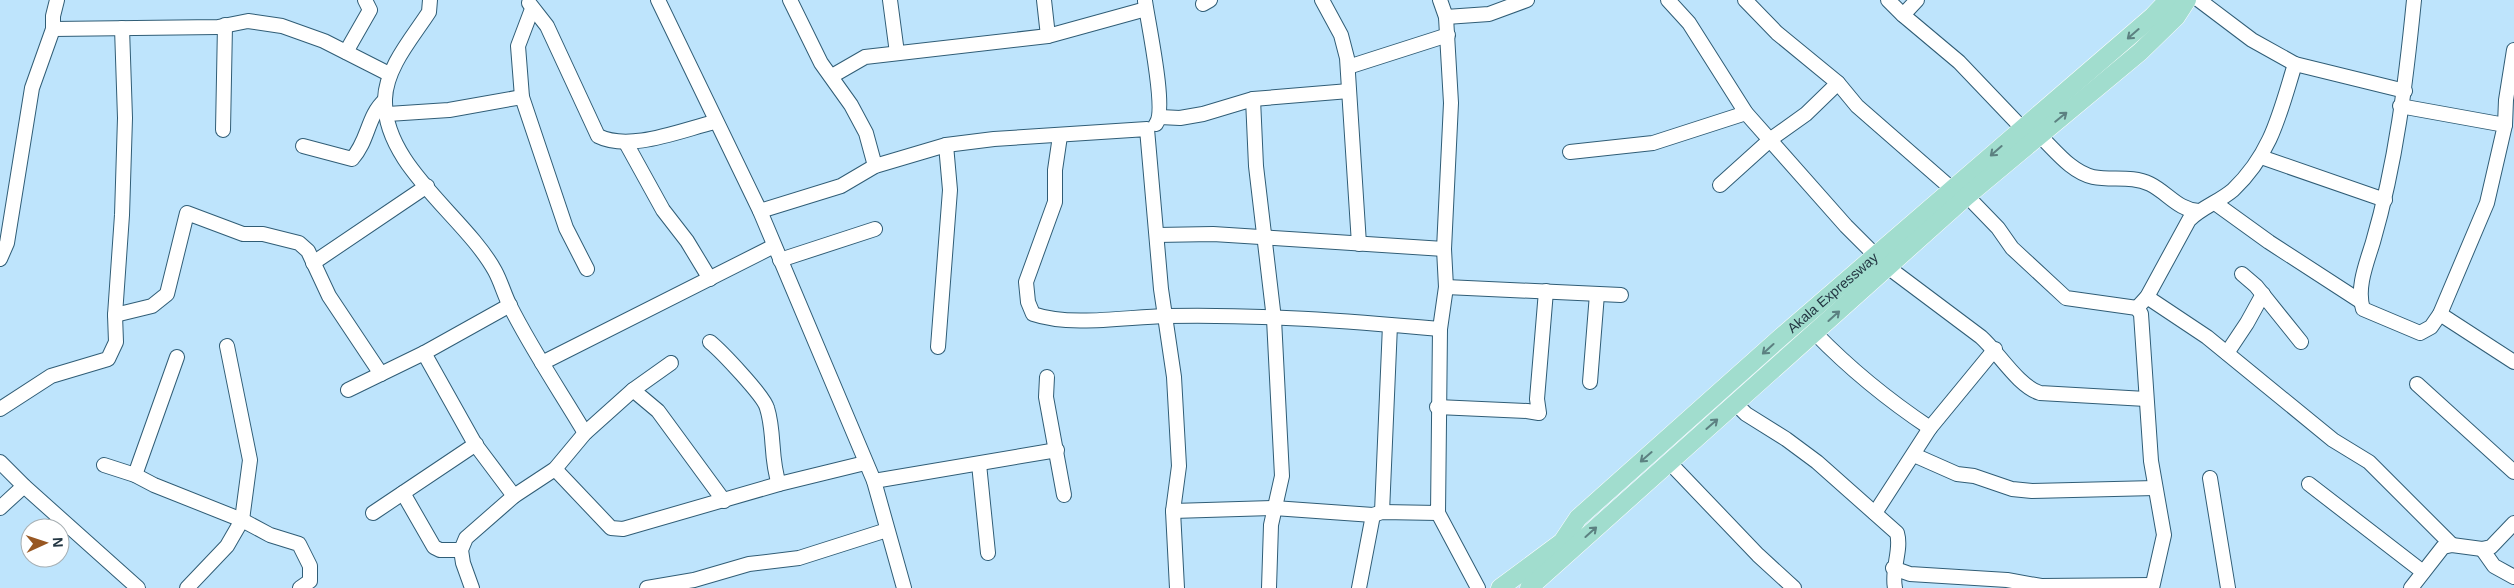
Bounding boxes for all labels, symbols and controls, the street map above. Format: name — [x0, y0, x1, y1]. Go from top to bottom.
one-way arrow — [2127, 28, 2140, 39]
one-way arrow — [2055, 111, 2068, 122]
one-way arrow — [1990, 145, 2003, 156]
street label: Akala Expressway — [1784, 249, 1881, 336]
one-way arrow — [1827, 310, 1840, 322]
one-way arrow — [1761, 343, 1774, 355]
one-way arrow — [1706, 418, 1719, 430]
one-way arrow — [1640, 451, 1653, 463]
north arrow — [20, 518, 70, 568]
one-way arrow — [1584, 527, 1597, 538]
text: N — [50, 537, 66, 548]

